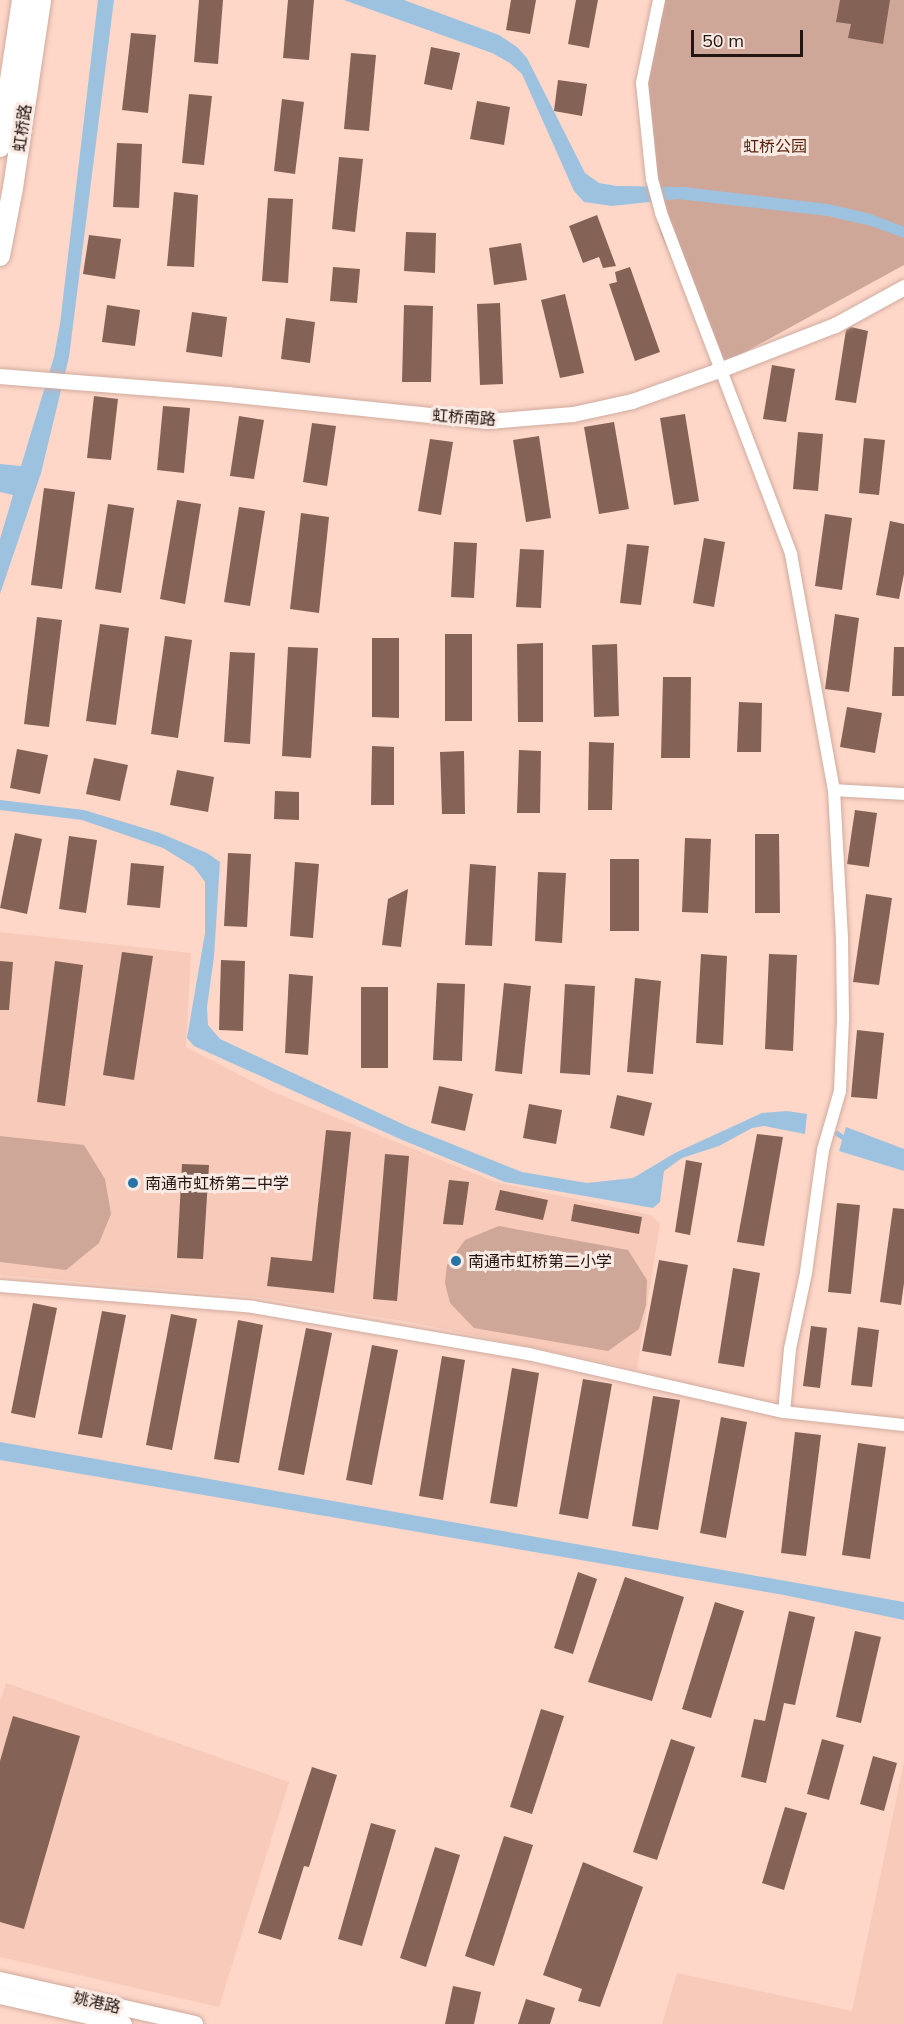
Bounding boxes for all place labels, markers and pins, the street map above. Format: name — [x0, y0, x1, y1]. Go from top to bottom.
place label: 南通市虹桥第二中学 — [145, 1173, 289, 1193]
marker: 南通市虹桥第二中学 — [126, 1176, 140, 1190]
place label: 南通市虹桥第二小学 — [468, 1251, 612, 1271]
marker: 南通市虹桥第二小学 — [449, 1254, 463, 1268]

